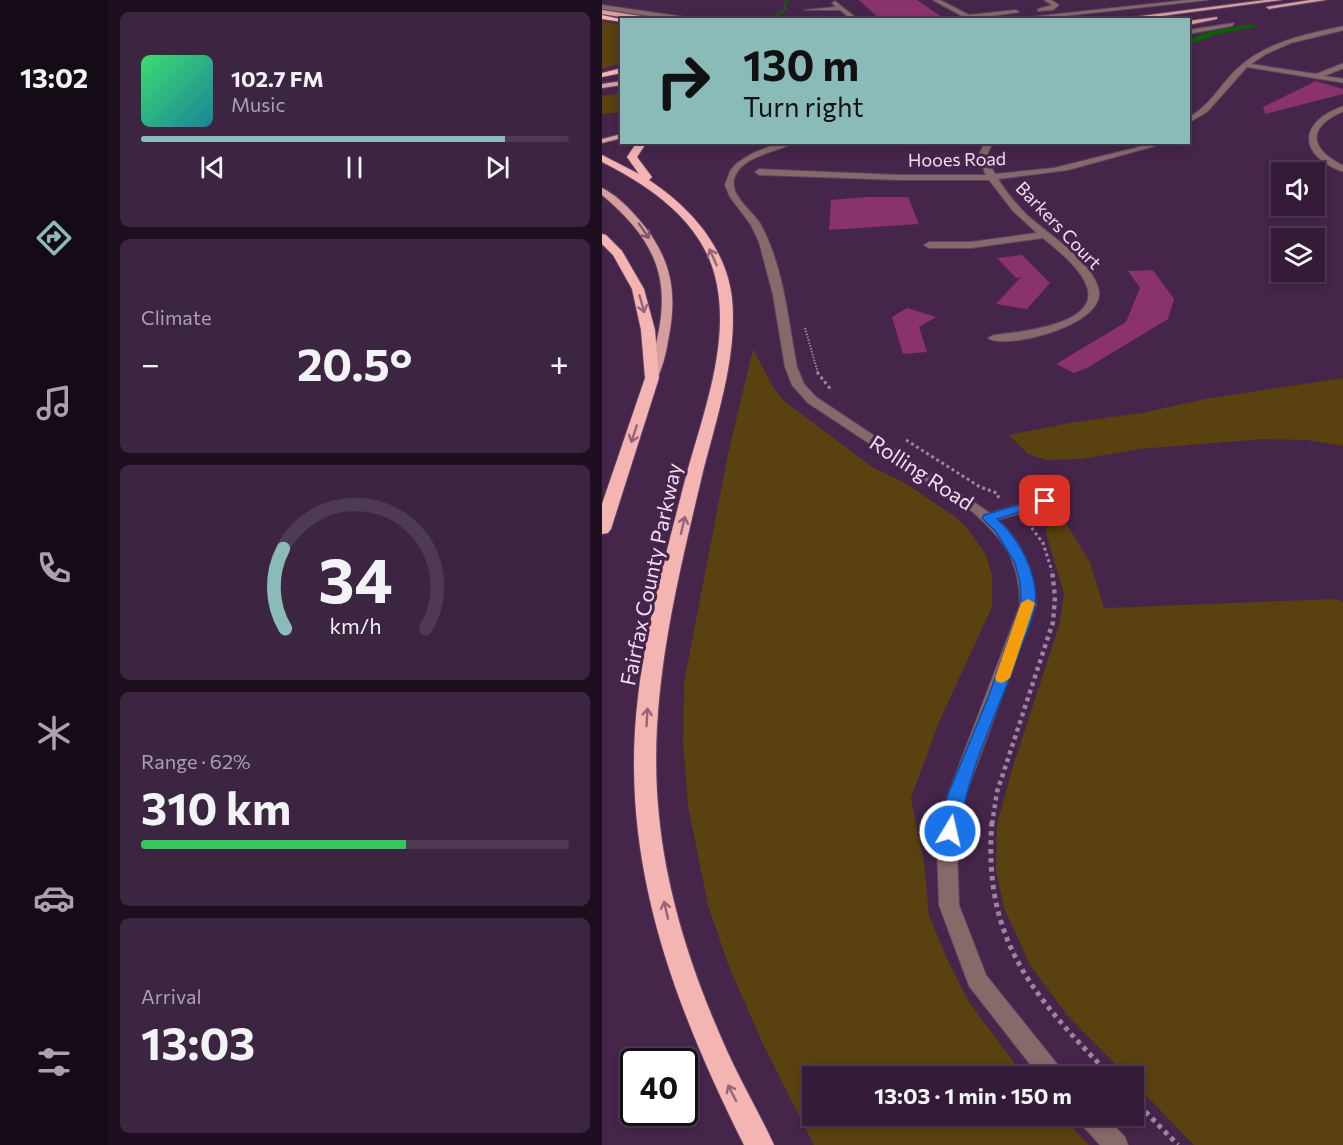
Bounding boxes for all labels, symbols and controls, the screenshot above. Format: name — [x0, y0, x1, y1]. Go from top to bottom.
text: 130 m — [743, 38, 859, 90]
icon: right — [644, 42, 722, 120]
text: 13:02 — [20, 61, 88, 94]
text: 102.7 FM — [231, 65, 324, 92]
text: Turn right — [743, 90, 863, 123]
text: Music — [231, 92, 285, 116]
street label: Hooes Road — [908, 147, 1006, 171]
icon: previous — [196, 151, 229, 184]
icon: pause — [338, 151, 371, 184]
icon: next — [481, 151, 514, 184]
map controls — [1271, 162, 1325, 282]
button: sound — [1271, 162, 1325, 216]
street label: Barkers Court — [1012, 177, 1106, 273]
icon: directions — [33, 217, 75, 259]
one-way arrow — [638, 223, 650, 239]
button: layers — [1271, 228, 1325, 282]
one-way arrow — [707, 248, 718, 267]
one-way arrow — [637, 294, 648, 313]
text: Climate — [141, 305, 211, 329]
text: 20.5° — [297, 335, 412, 390]
text: − — [141, 342, 160, 383]
text: + — [550, 342, 569, 383]
icon: music — [33, 382, 75, 424]
one-way arrow — [627, 424, 638, 443]
street label: Rolling Road — [866, 429, 978, 515]
street label: Fairfax County Parkway — [614, 460, 686, 688]
pin — [1019, 475, 1070, 526]
icon: arrive — [1028, 484, 1061, 517]
one-way arrow — [677, 516, 689, 535]
text: 34 — [318, 541, 392, 617]
icon: phone — [33, 547, 75, 589]
text: km/h — [329, 613, 381, 639]
one-way arrow — [641, 707, 652, 727]
icon: climate — [33, 712, 75, 754]
text: Range · 62% — [141, 749, 251, 773]
text: 310 km — [141, 779, 291, 834]
position arrow — [918, 799, 982, 863]
icon: car — [33, 877, 75, 919]
one-way arrow — [659, 901, 671, 920]
text: Arrival — [141, 984, 202, 1008]
text: 13:03 — [141, 1014, 255, 1069]
icon: filters — [33, 1041, 75, 1083]
speed limit sign: 40 — [620, 1048, 698, 1126]
text: 13:03 · 1 min · 150 m — [874, 1082, 1072, 1109]
one-way arrow — [726, 1085, 738, 1102]

